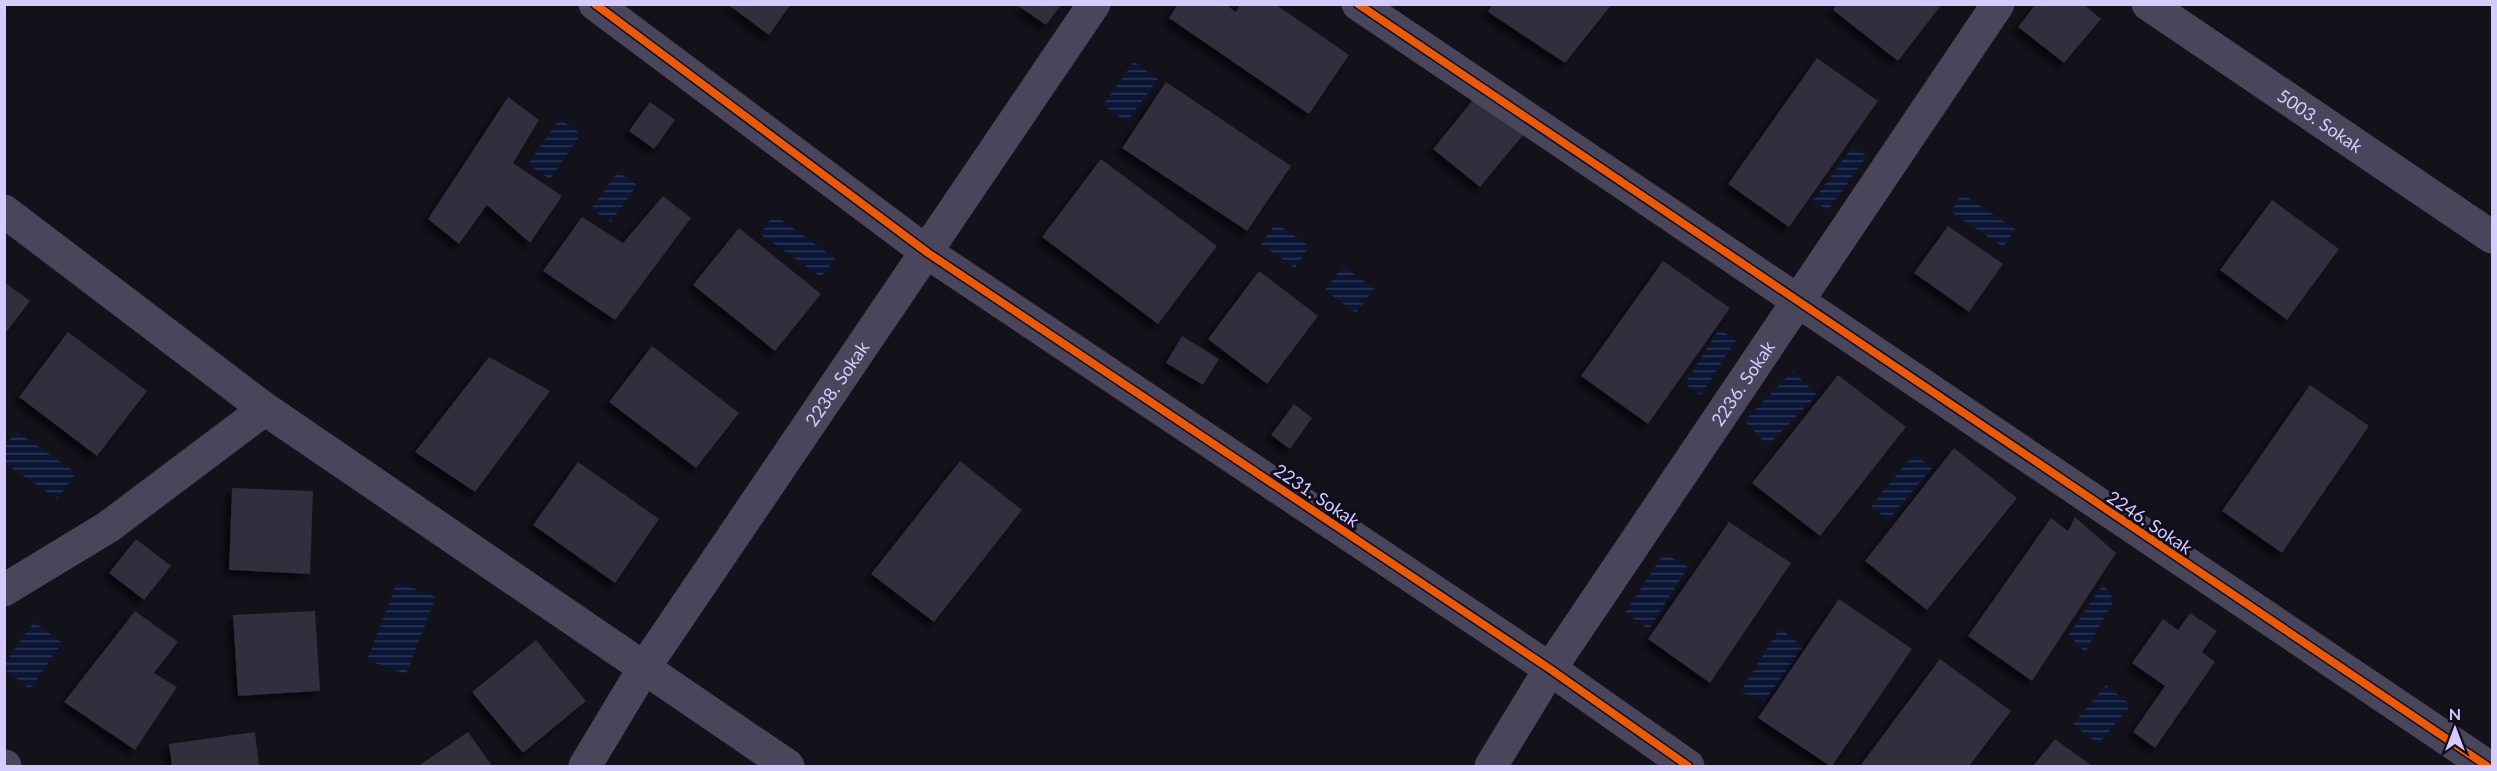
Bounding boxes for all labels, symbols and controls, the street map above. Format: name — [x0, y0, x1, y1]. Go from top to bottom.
street label: 5003. Sokak — [2274, 84, 2368, 158]
street label: 2238. Sokak — [800, 336, 874, 430]
street label: 2236. Sokak — [1706, 336, 1779, 430]
street label: 2231. Sokak — [1270, 459, 1364, 532]
street label: 2246. Sokak — [2103, 486, 2197, 559]
north arrow — [2425, 699, 2485, 759]
text: N — [2449, 704, 2461, 723]

